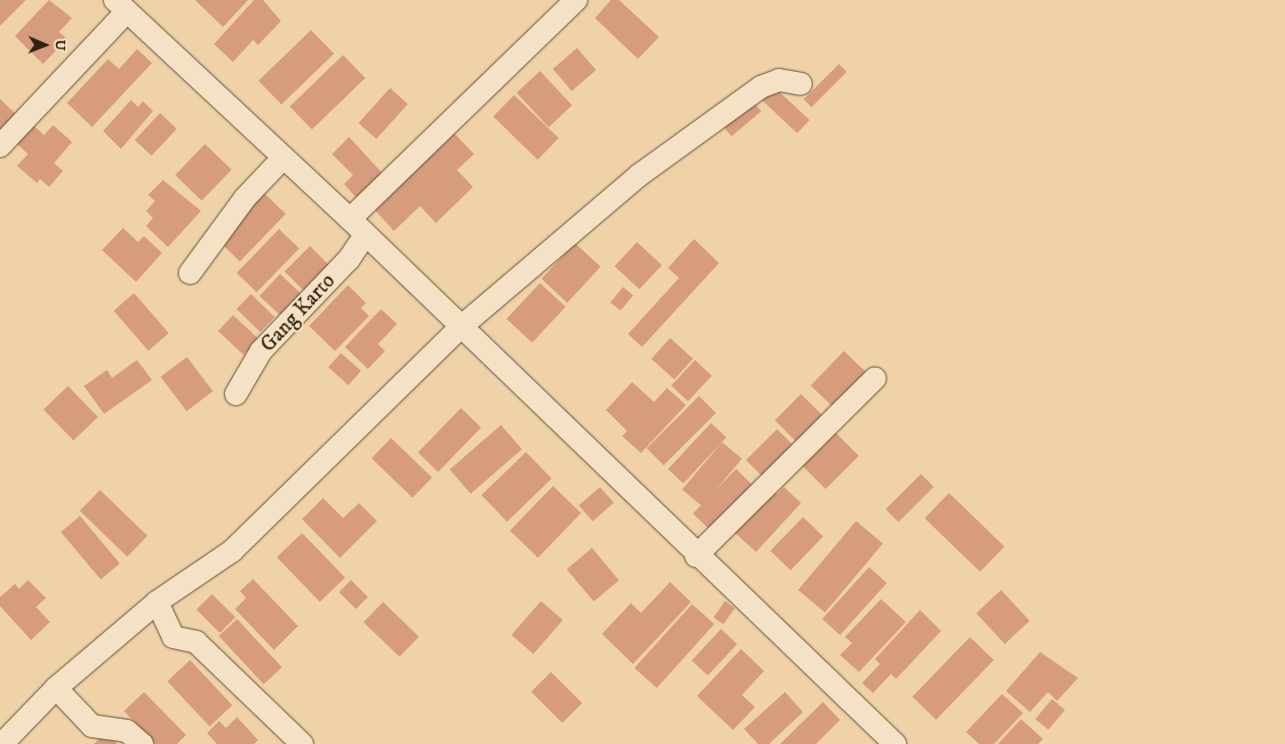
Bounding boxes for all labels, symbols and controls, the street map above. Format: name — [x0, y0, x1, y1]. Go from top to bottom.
north arrow — [20, 20, 70, 70]
text: U — [51, 40, 69, 51]
street label: Gang Karto — [255, 269, 341, 357]

